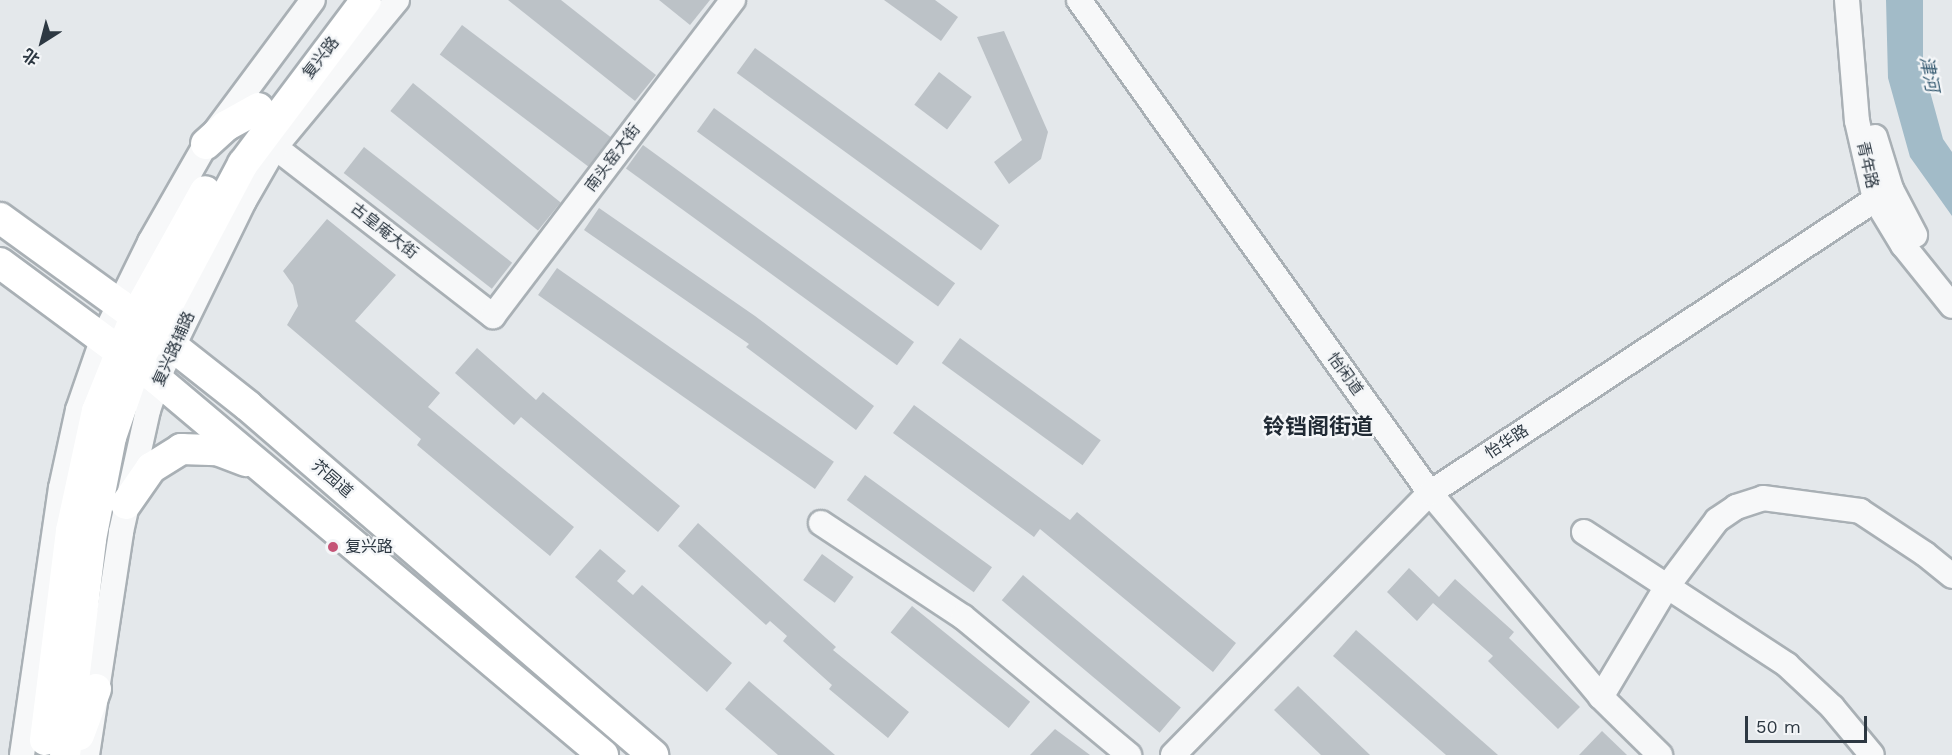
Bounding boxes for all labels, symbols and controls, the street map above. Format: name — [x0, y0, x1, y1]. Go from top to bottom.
north arrow — [12, 12, 72, 72]
street label: 复兴路 — [299, 33, 343, 83]
text: 北 — [19, 45, 43, 69]
water label: 津河 — [1915, 54, 1943, 94]
street label: 南头窑大街 — [581, 120, 645, 196]
street label: 青年路 — [1852, 139, 1882, 191]
street label: 古皇庵大街 — [347, 199, 421, 263]
street label: 复兴路辅路 — [149, 309, 199, 389]
street label: 怡闲道 — [1323, 349, 1367, 399]
district label: 铃铛阁街道 — [1263, 414, 1373, 440]
street label: 怡华路 — [1482, 421, 1532, 463]
street label: 芥园道 — [308, 456, 356, 502]
place label: 复兴路 — [345, 537, 393, 557]
marker: 复兴路 — [326, 540, 340, 554]
scale bar — [1748, 704, 1870, 742]
text: 50 m — [1756, 716, 1801, 737]

